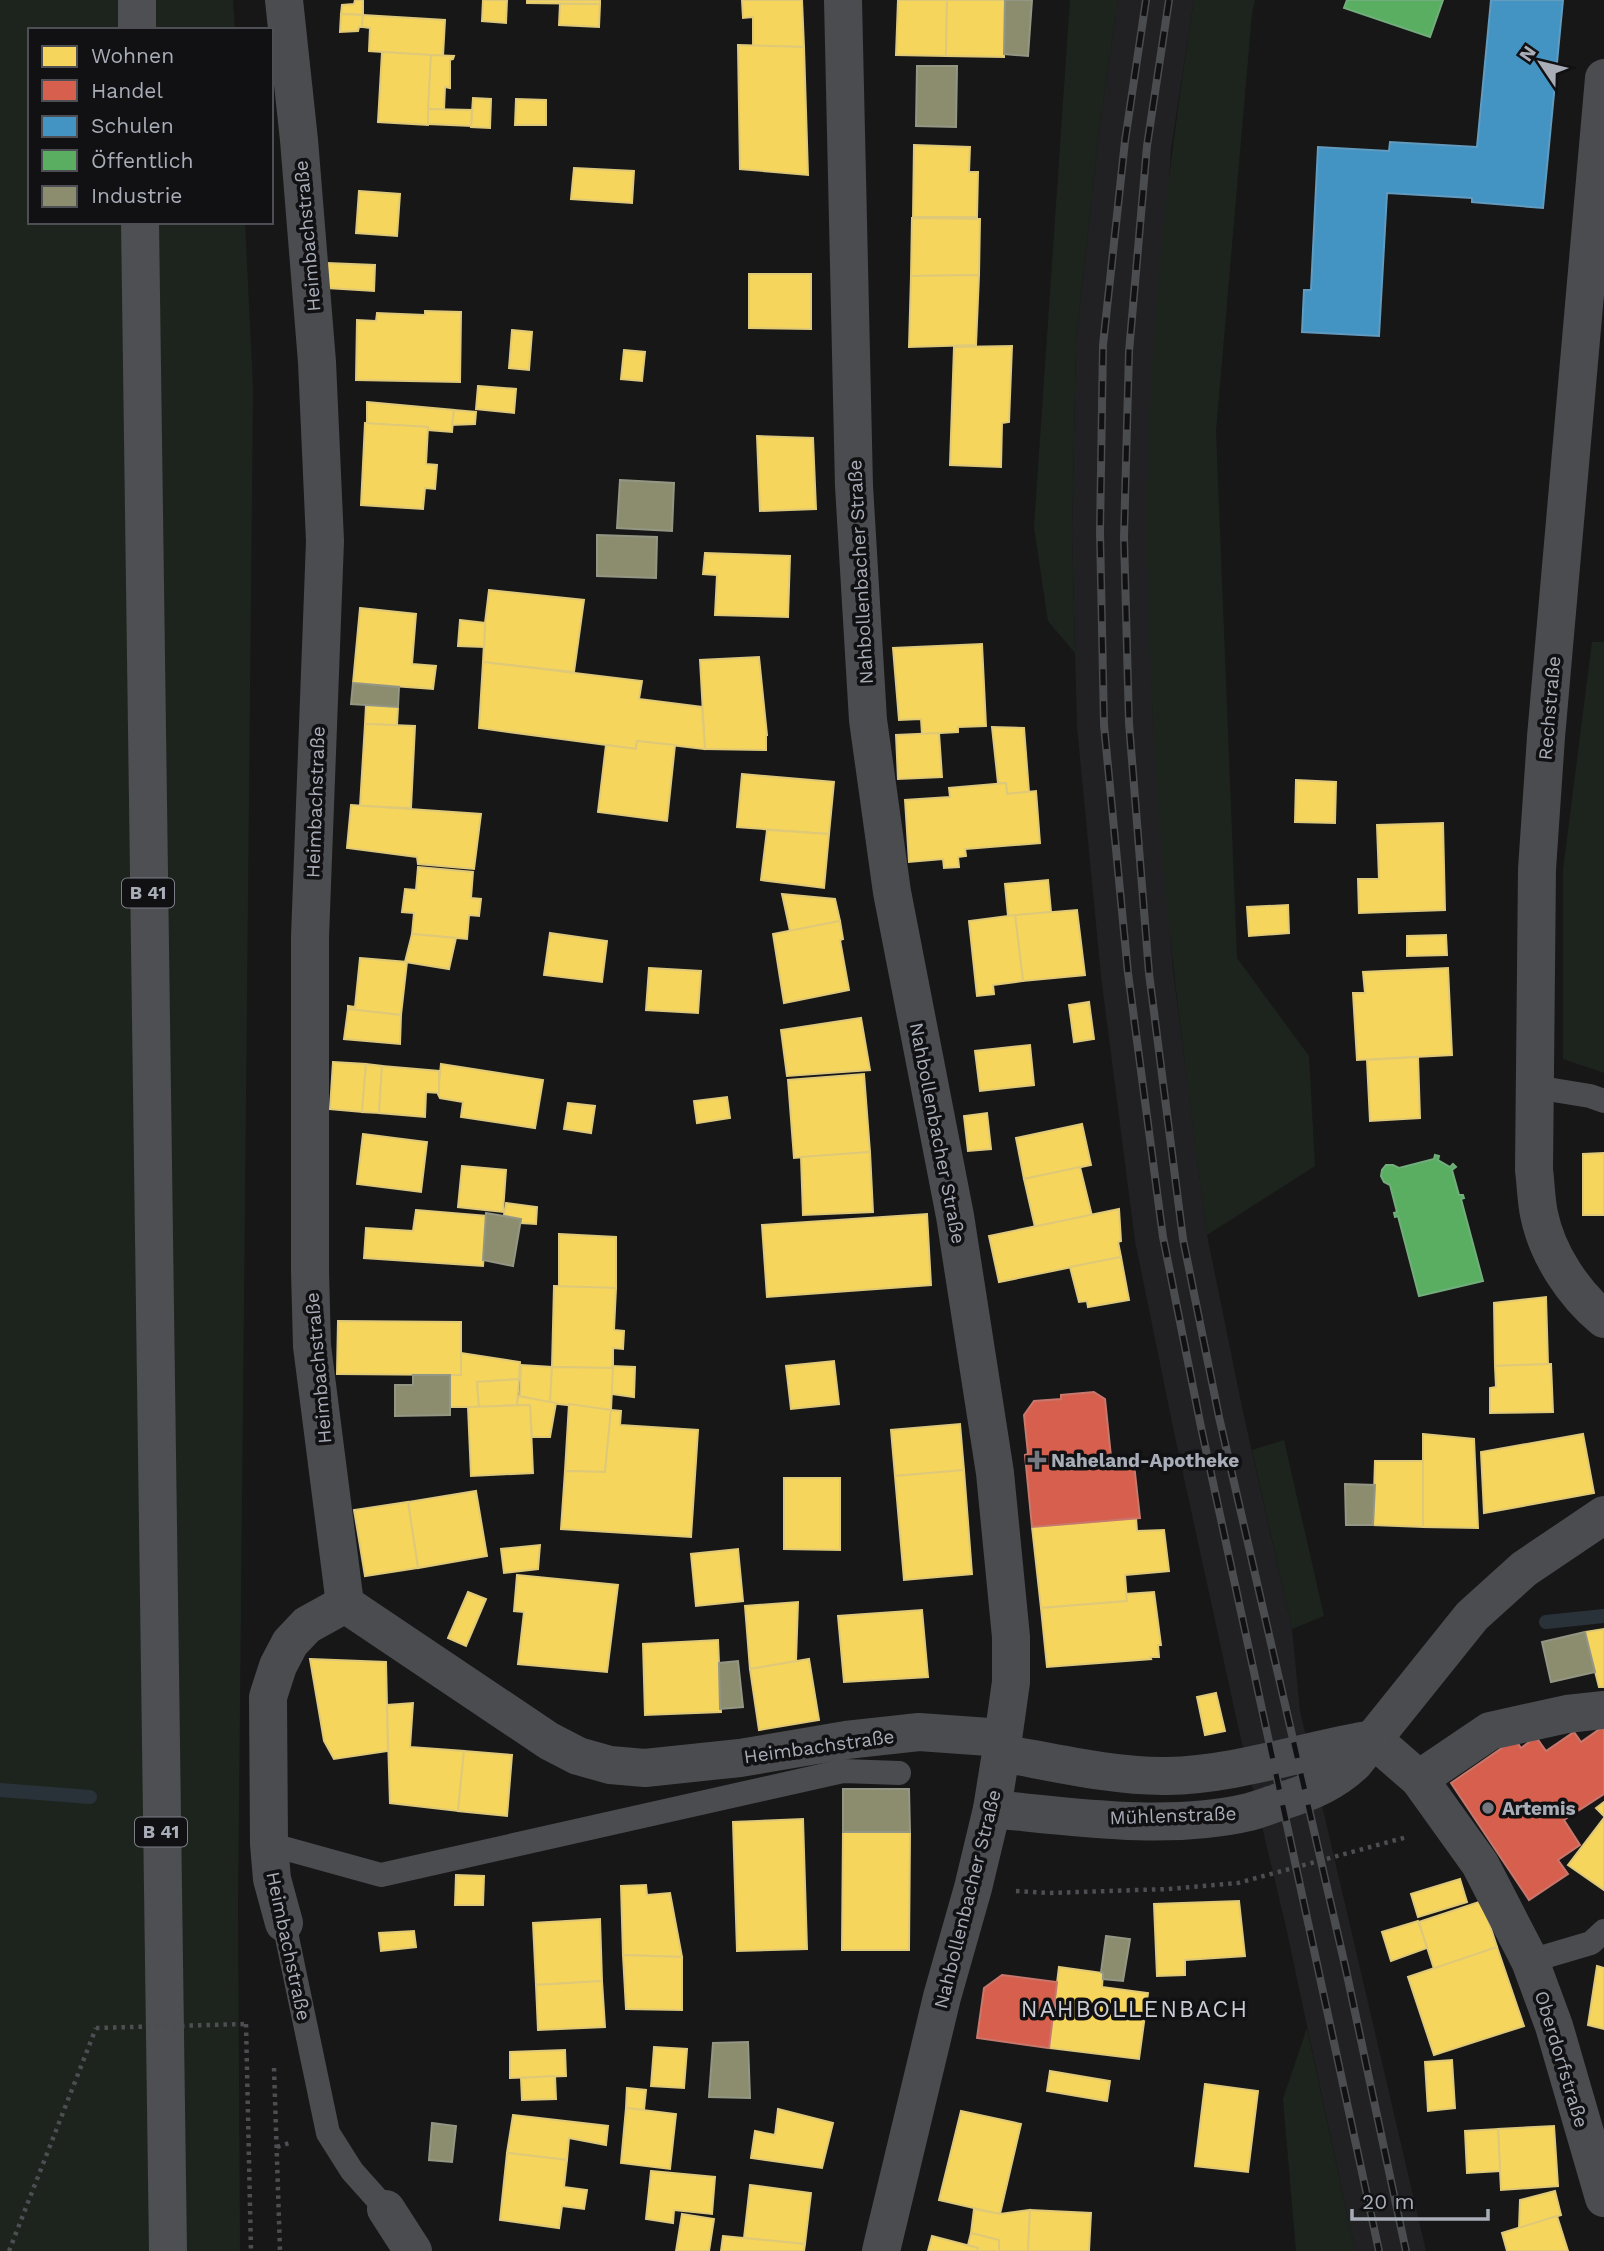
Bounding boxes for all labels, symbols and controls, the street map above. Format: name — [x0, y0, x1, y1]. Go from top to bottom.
legend — [28, 28, 273, 224]
north arrow — [1506, 28, 1576, 98]
text: N — [1514, 41, 1541, 66]
text: Wohnen — [91, 43, 174, 68]
text: Handel — [91, 78, 163, 103]
text: Schulen — [91, 113, 174, 138]
text: Öffentlich — [91, 148, 193, 173]
street label: Heimbachstraße — [289, 159, 326, 313]
text: Industrie — [91, 183, 182, 208]
street label: Nahbollenbacher Straße — [843, 459, 878, 685]
street label: Rechstraße — [1533, 655, 1566, 761]
street label: Heimbachstraße — [301, 726, 330, 878]
road number: B 41 — [122, 878, 174, 908]
street label: Nahbollenbacher Straße — [905, 1021, 970, 1246]
street label: Heimbachstraße — [300, 1291, 337, 1445]
place label: Naheland-Apotheke — [1051, 1449, 1239, 1472]
marker: Naheland-Apotheke — [1029, 1452, 1045, 1468]
street label: Heimbachstraße — [742, 1725, 896, 1768]
street label: Nahbollenbacher Straße — [929, 1787, 1006, 2011]
place label: Artemis — [1502, 1797, 1576, 1820]
marker: Artemis — [1480, 1800, 1496, 1816]
street label: Mühlenstraße — [1109, 1802, 1237, 1829]
road number: B 41 — [135, 1818, 187, 1846]
street label: Heimbachstraße — [261, 1869, 316, 2023]
street label: Oberdorfstraße — [1530, 1988, 1593, 2130]
district label: NAHBOLLENBACH — [1021, 1996, 1249, 2023]
scale bar — [1352, 2178, 1488, 2222]
text: 20 m — [1362, 2189, 1414, 2214]

